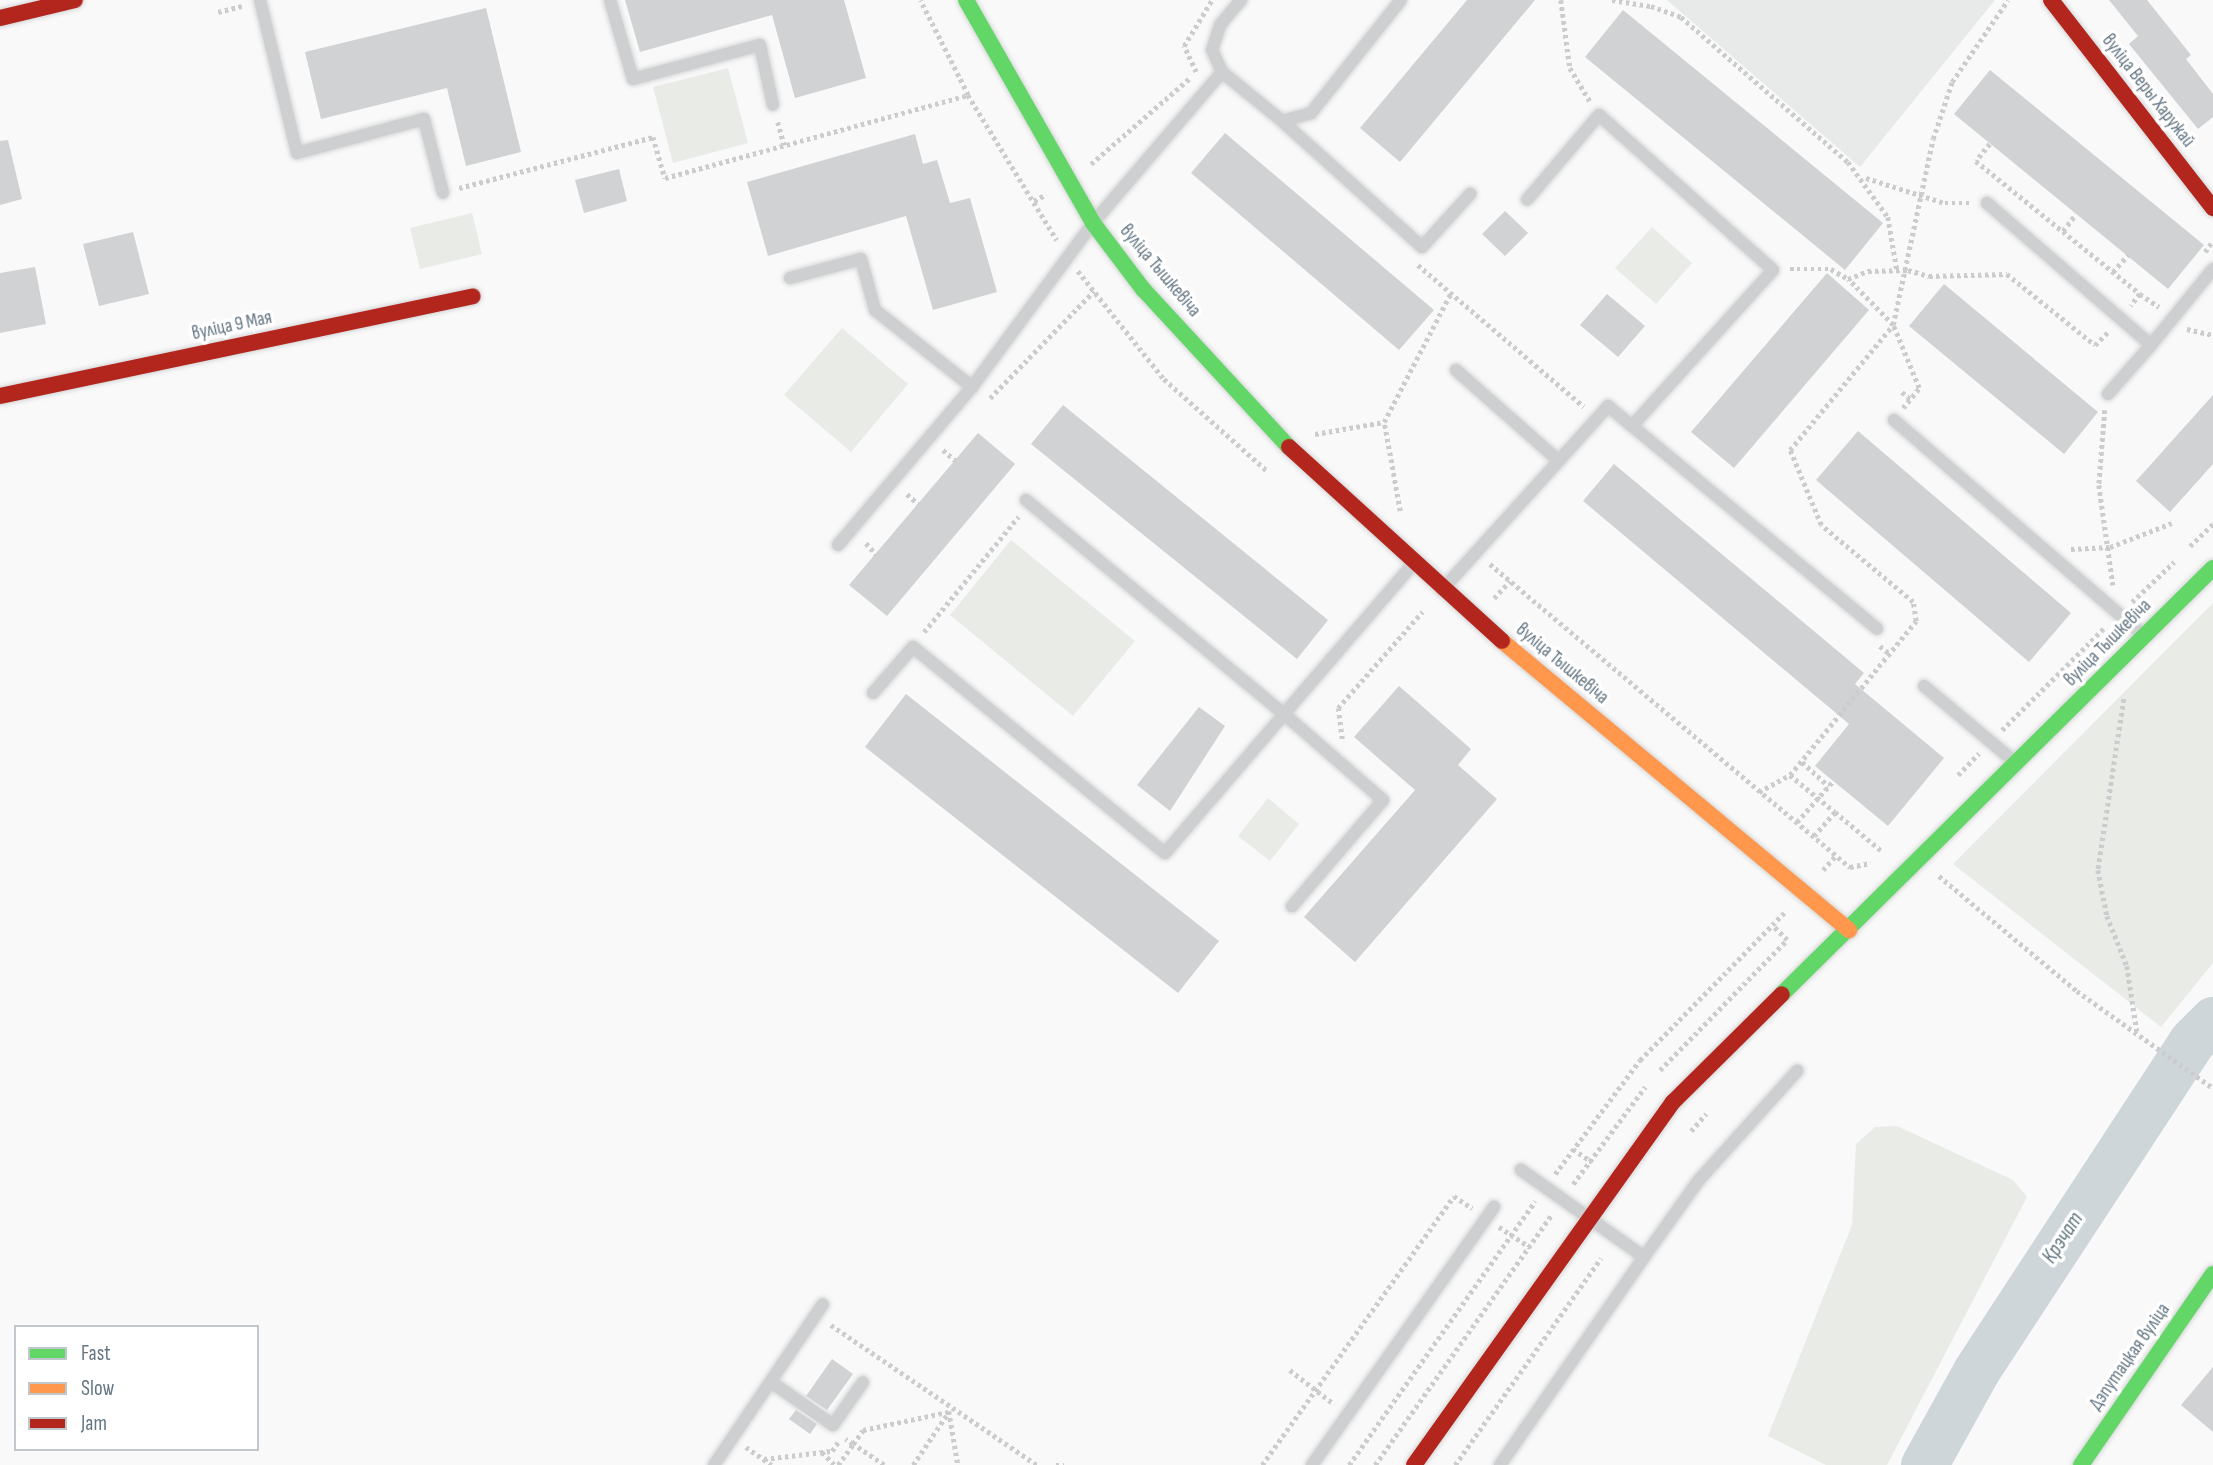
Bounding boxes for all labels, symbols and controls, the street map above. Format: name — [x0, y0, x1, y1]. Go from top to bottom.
street label: вуліца Веры Харужай — [2097, 30, 2199, 152]
street label: вуліца Тышкевіча — [1115, 220, 1205, 322]
street label: вуліца 9 Мая — [190, 306, 274, 346]
street label: вуліца Тышкевіча — [2060, 595, 2156, 691]
street label: вуліца Тышкевіча — [1511, 619, 1613, 709]
water label: Крэчат — [2037, 1208, 2089, 1268]
street label: Дэпутацкая вуліца — [2085, 1299, 2175, 1415]
legend — [14, 1325, 259, 1451]
text: Fast — [81, 1341, 111, 1366]
text: Slow — [81, 1376, 114, 1401]
text: Jam — [81, 1411, 107, 1436]

